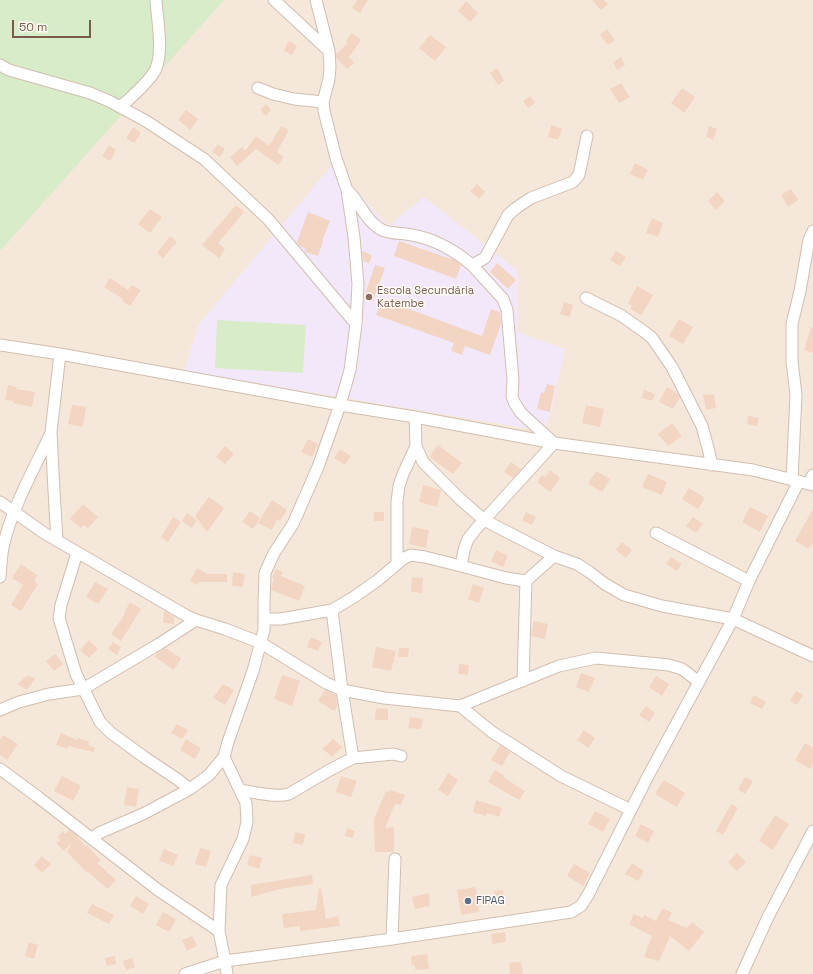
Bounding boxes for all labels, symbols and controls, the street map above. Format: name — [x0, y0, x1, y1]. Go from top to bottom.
scale bar — [14, 12, 93, 38]
text: 50 m — [19, 19, 47, 35]
place label: Escola Secundária Katembe — [377, 284, 474, 310]
marker: Escola Secundária Katembe — [364, 292, 374, 302]
place label: FIPAG — [476, 894, 505, 908]
marker: FIPAG — [463, 896, 473, 906]

